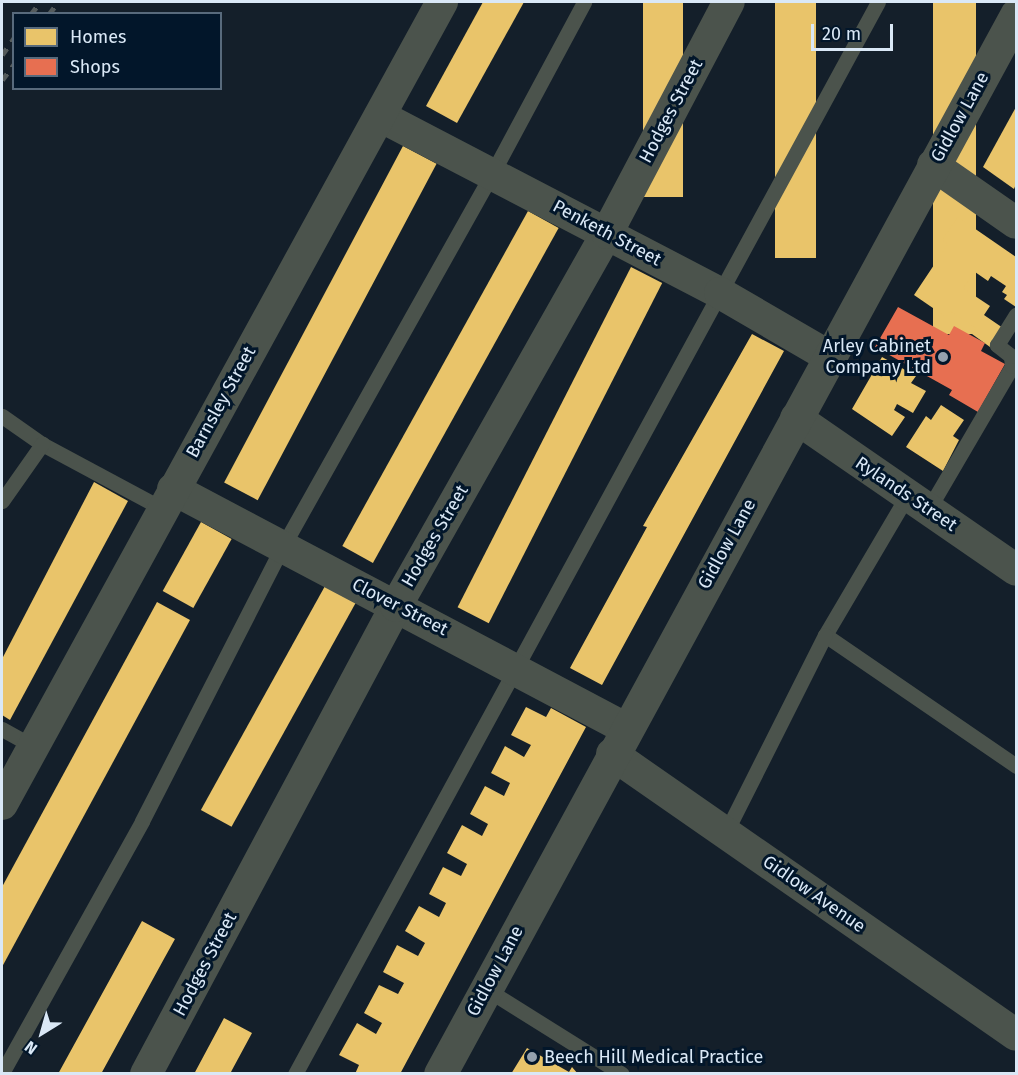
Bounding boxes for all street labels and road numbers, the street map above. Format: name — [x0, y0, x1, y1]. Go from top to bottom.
street label: Hodges Street — [635, 55, 707, 167]
street label: Gidlow Lane — [926, 68, 994, 166]
street label: Penketh Street — [549, 195, 665, 271]
street label: Barnsley Street — [181, 343, 261, 461]
street label: Rylands Street — [851, 452, 961, 536]
street label: Hodges Street — [397, 481, 473, 591]
street label: Gidlow Lane — [693, 495, 761, 593]
street label: Clover Street — [348, 574, 452, 640]
street label: Gidlow Avenue — [759, 851, 869, 937]
street label: Hodges Street — [169, 908, 241, 1020]
street label: Gidlow Lane — [462, 922, 528, 1020]

